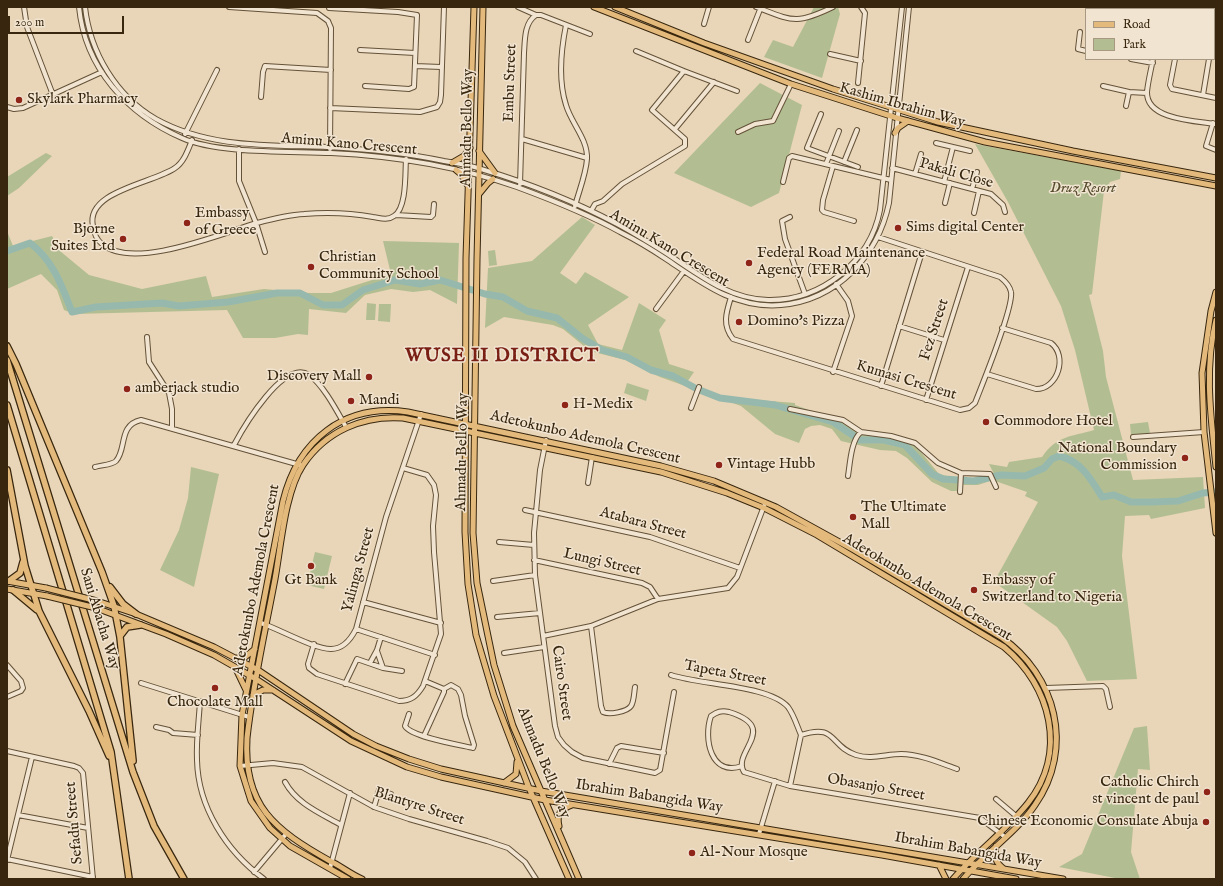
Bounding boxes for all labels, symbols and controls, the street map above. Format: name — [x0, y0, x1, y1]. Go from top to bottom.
scale bar — [10, 8, 126, 34]
legend — [1085, 8, 1215, 60]
text: 200 m — [15, 15, 44, 30]
text: Road — [1123, 17, 1150, 32]
text: Park — [1123, 37, 1146, 52]
street label: Embu Street — [501, 44, 521, 122]
street label: Ahmadu Bello Way — [458, 69, 478, 187]
street label: Kashim Ibrahim Way — [837, 79, 967, 133]
place label: Skylark Pharmacy — [27, 91, 138, 109]
marker: Skylark Pharmacy — [14, 95, 24, 105]
street label: Aminu Kano Crescent — [280, 130, 418, 160]
street label: Pakali Close — [917, 155, 995, 193]
park label: Druz Resort — [1050, 180, 1116, 198]
place label: Embassy of Greece — [195, 205, 256, 240]
street label: Aminu Kano Crescent — [606, 206, 732, 292]
marker: Embassy of Greece — [182, 218, 192, 228]
place label: Sims digital Center — [906, 219, 1024, 237]
place label: Bjorne Suites Ltd — [51, 221, 115, 256]
marker: Sims digital Center — [893, 223, 903, 233]
marker: Bjorne Suites Ltd — [118, 234, 128, 244]
place label: Federal Road Maintenance Agency (FERMA) — [757, 245, 925, 280]
place label: Christian Community School — [319, 249, 439, 284]
marker: Federal Road Maintenance Agency (FERMA) — [744, 258, 754, 268]
marker: Christian Community School — [306, 262, 316, 272]
street label: Fez Street — [917, 297, 953, 363]
place label: Domino's Pizza — [747, 313, 844, 331]
marker: Domino's Pizza — [734, 317, 744, 327]
district label: WUSE II DISTRICT — [405, 346, 599, 368]
street label: Kumasi Crescent — [854, 357, 958, 405]
place label: Discovery Mall — [267, 368, 361, 386]
marker: Discovery Mall — [364, 372, 374, 382]
place label: amberjack studio — [135, 380, 239, 398]
marker: amberjack studio — [122, 384, 132, 394]
place label: Mandi — [359, 392, 400, 410]
street label: Ahmadu Bello Way — [453, 393, 473, 511]
marker: Mandi — [346, 396, 356, 406]
place label: H-Medix — [573, 396, 633, 414]
marker: H-Medix — [560, 400, 570, 410]
street label: Adetokunbo Ademola Crescent — [488, 407, 682, 469]
place label: Commodore Hotel — [994, 413, 1113, 431]
marker: Commodore Hotel — [981, 417, 991, 427]
place label: National Boundary Commission — [1058, 440, 1177, 475]
marker: National Boundary Commission — [1180, 453, 1190, 463]
place label: Vintage Hubb — [727, 456, 815, 474]
marker: Vintage Hubb — [714, 460, 724, 470]
street label: Adetokunbo Ademola Crescent — [230, 483, 284, 677]
place label: The Ultimate Mall — [861, 499, 946, 534]
street label: Atabara Street — [598, 504, 688, 544]
marker: The Ultimate Mall — [848, 512, 858, 522]
street label: Yalinga Street — [339, 525, 379, 615]
street label: Adetokunbo Ademola Crescent — [839, 530, 1015, 646]
street label: Lungi Street — [561, 545, 643, 581]
marker: Gt Bank — [306, 561, 316, 571]
street label: Sani Abacha Way — [75, 566, 123, 672]
place label: Gt Bank — [285, 572, 337, 590]
place label: Embassy of Switzerland to Nigeria — [982, 572, 1122, 607]
marker: Embassy of Switzerland to Nigeria — [969, 585, 979, 595]
street label: Cairo Street — [547, 644, 575, 722]
street label: Tapeta Street — [682, 657, 768, 691]
marker: Chocolate Mall — [210, 683, 220, 693]
place label: Chocolate Mall — [167, 694, 263, 712]
street label: Ahmadu Bello Way — [512, 705, 574, 821]
street label: Obasanjo Street — [826, 771, 926, 805]
place label: Catholic Chirch st vincent de paul — [1092, 774, 1199, 809]
street label: Ibrahim Babangida Way — [574, 776, 724, 818]
street label: Sefadu Street — [62, 781, 88, 865]
street label: Blantyre Street — [372, 784, 466, 830]
marker: Catholic Chirch st vincent de paul — [1202, 787, 1212, 797]
place label: Chinese Economic Consulate Abuja — [977, 813, 1198, 831]
marker: Chinese Economic Consulate Abuja — [1201, 817, 1211, 827]
street label: Ibrahim Babangida Way — [893, 829, 1043, 873]
place label: Al-Nour Mosque — [700, 844, 808, 862]
marker: Al-Nour Mosque — [687, 848, 697, 858]

